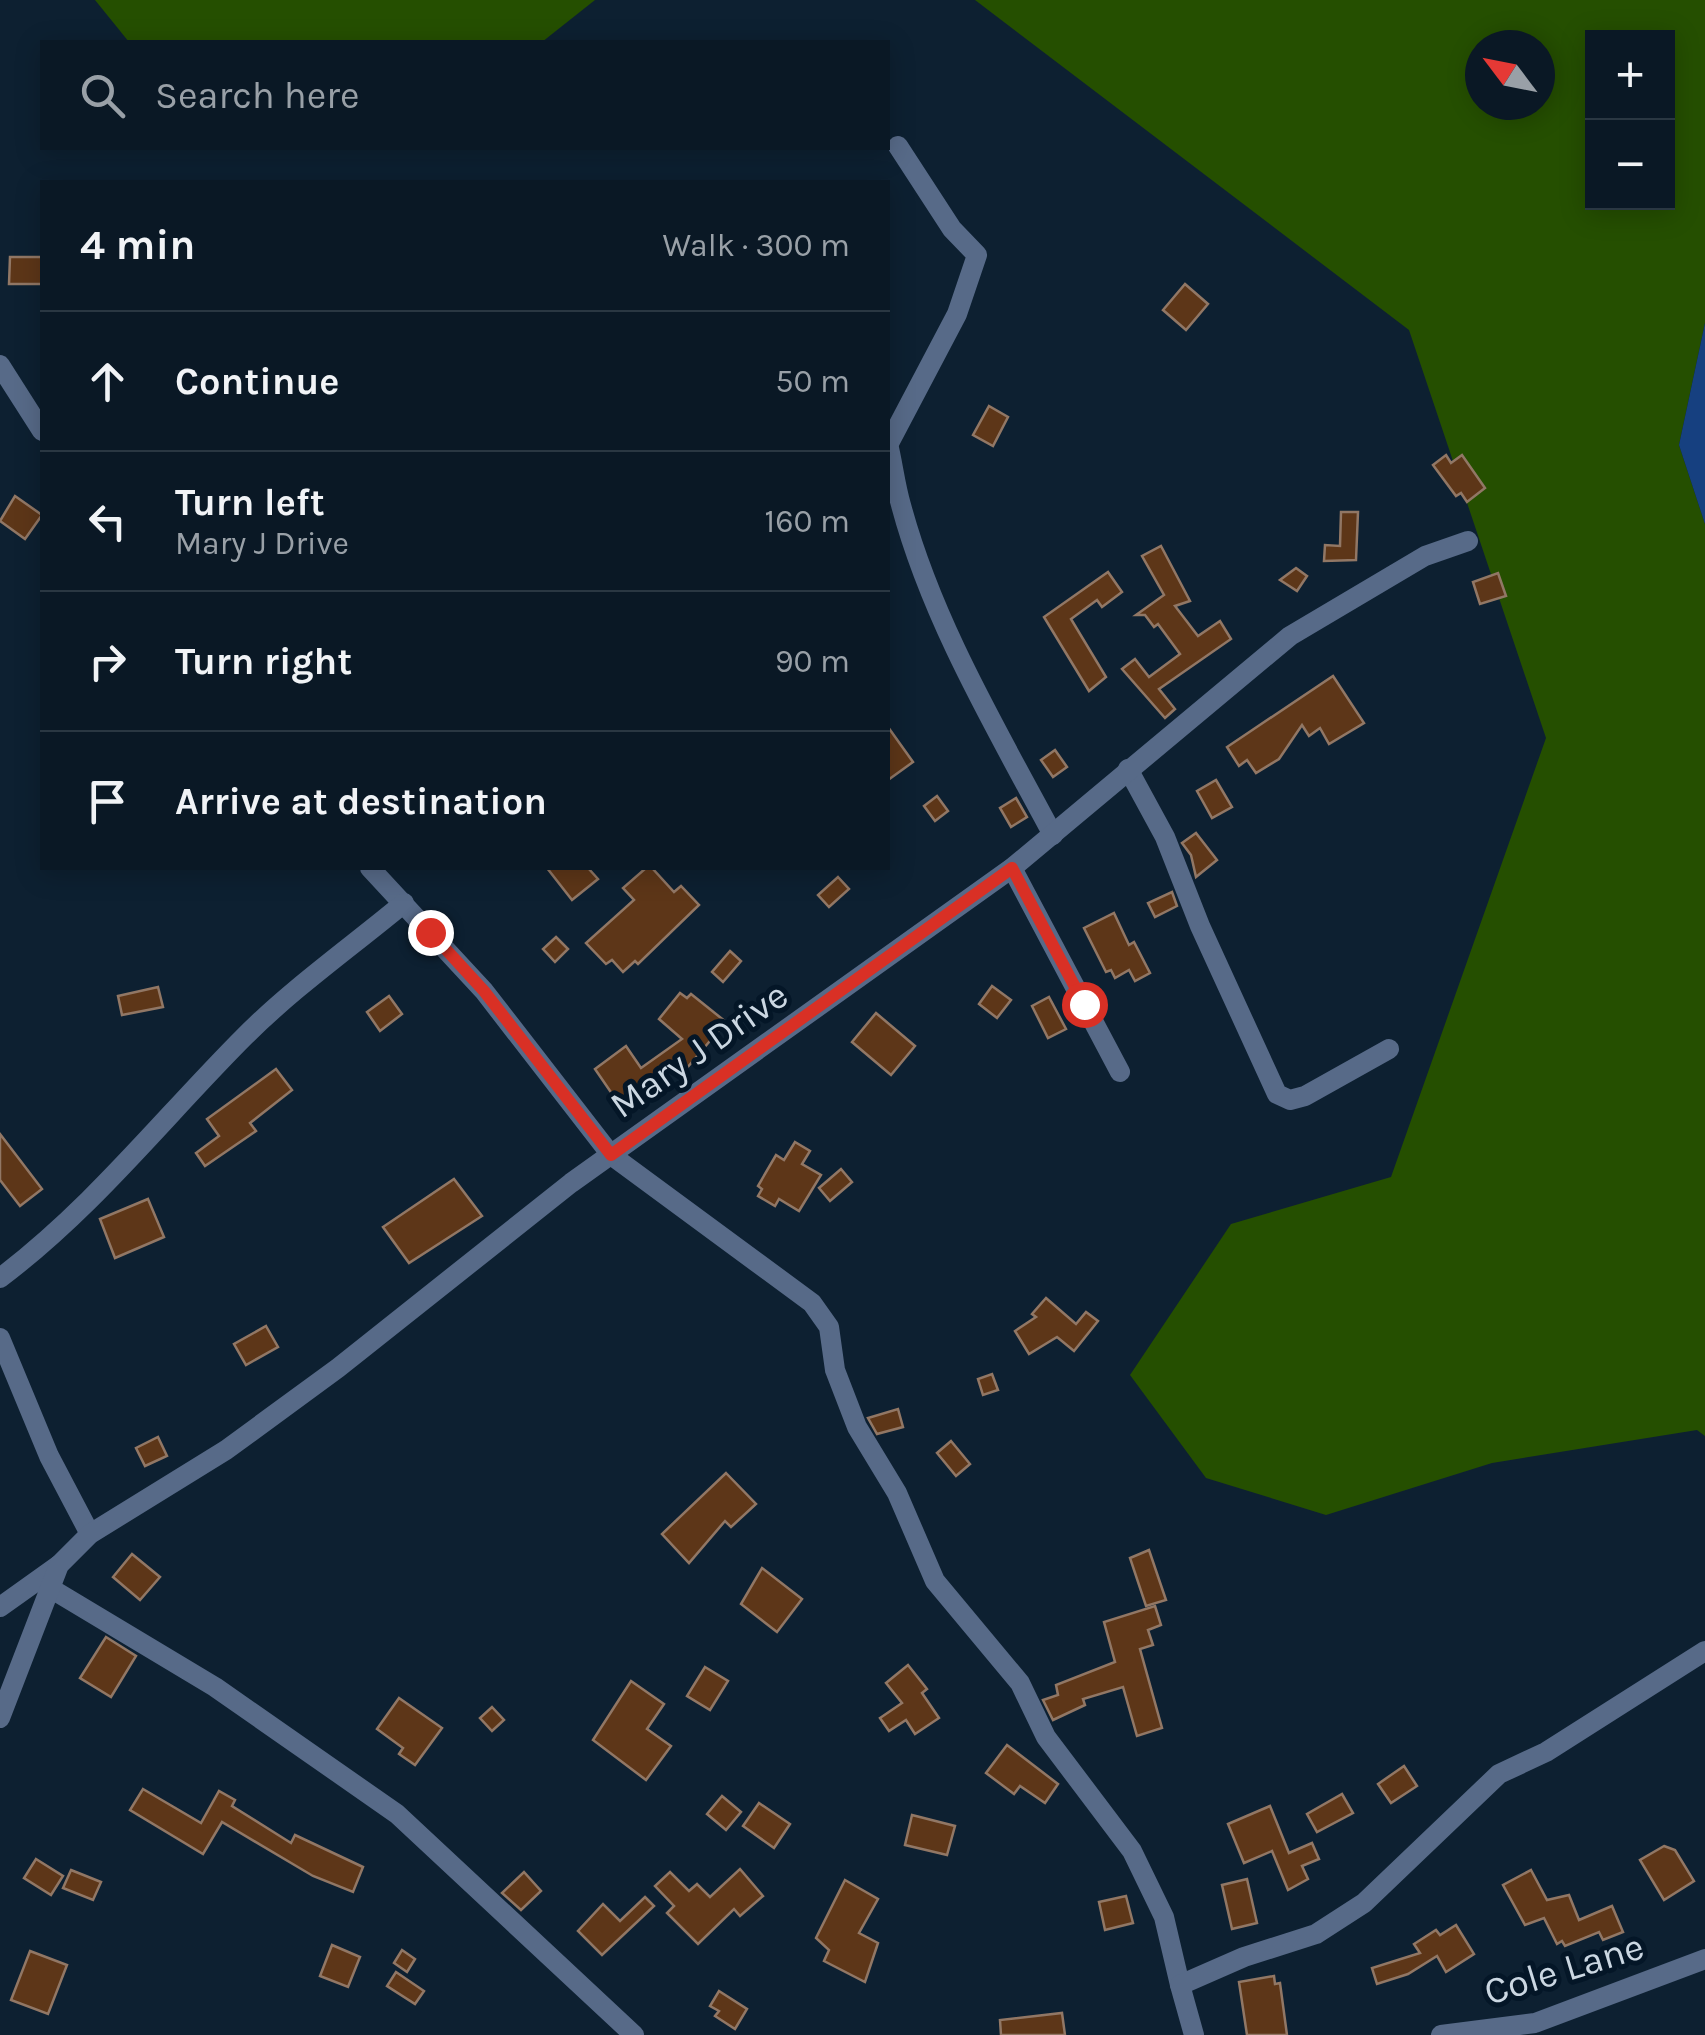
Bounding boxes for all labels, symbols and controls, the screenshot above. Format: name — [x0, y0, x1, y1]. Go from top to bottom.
north arrow — [1465, 30, 1555, 120]
map controls — [1585, 30, 1675, 210]
button: + — [1585, 30, 1675, 120]
search box — [40, 40, 890, 150]
icon: search — [75, 68, 130, 123]
text: Search here — [155, 73, 359, 118]
button: − — [1585, 120, 1675, 210]
text: 4 min — [80, 220, 195, 270]
text: Walk · 300 m — [662, 227, 850, 264]
icon: ahead — [80, 354, 135, 409]
text: Continue — [175, 359, 339, 404]
text: 50 m — [775, 363, 850, 400]
text: Turn left — [175, 480, 325, 525]
icon: left — [80, 494, 135, 549]
text: 160 m — [765, 503, 850, 540]
text: Mary J Drive — [175, 525, 349, 562]
icon: right — [80, 634, 135, 689]
text: Turn right — [175, 639, 352, 684]
text: 90 m — [775, 643, 850, 680]
icon: arrive — [80, 774, 135, 829]
text: Arrive at destination — [175, 779, 547, 824]
route end — [408, 910, 454, 956]
street label: Mary J Drive — [601, 972, 797, 1128]
route start — [1062, 982, 1108, 1028]
street label: Cole Lane — [1479, 1923, 1649, 2015]

